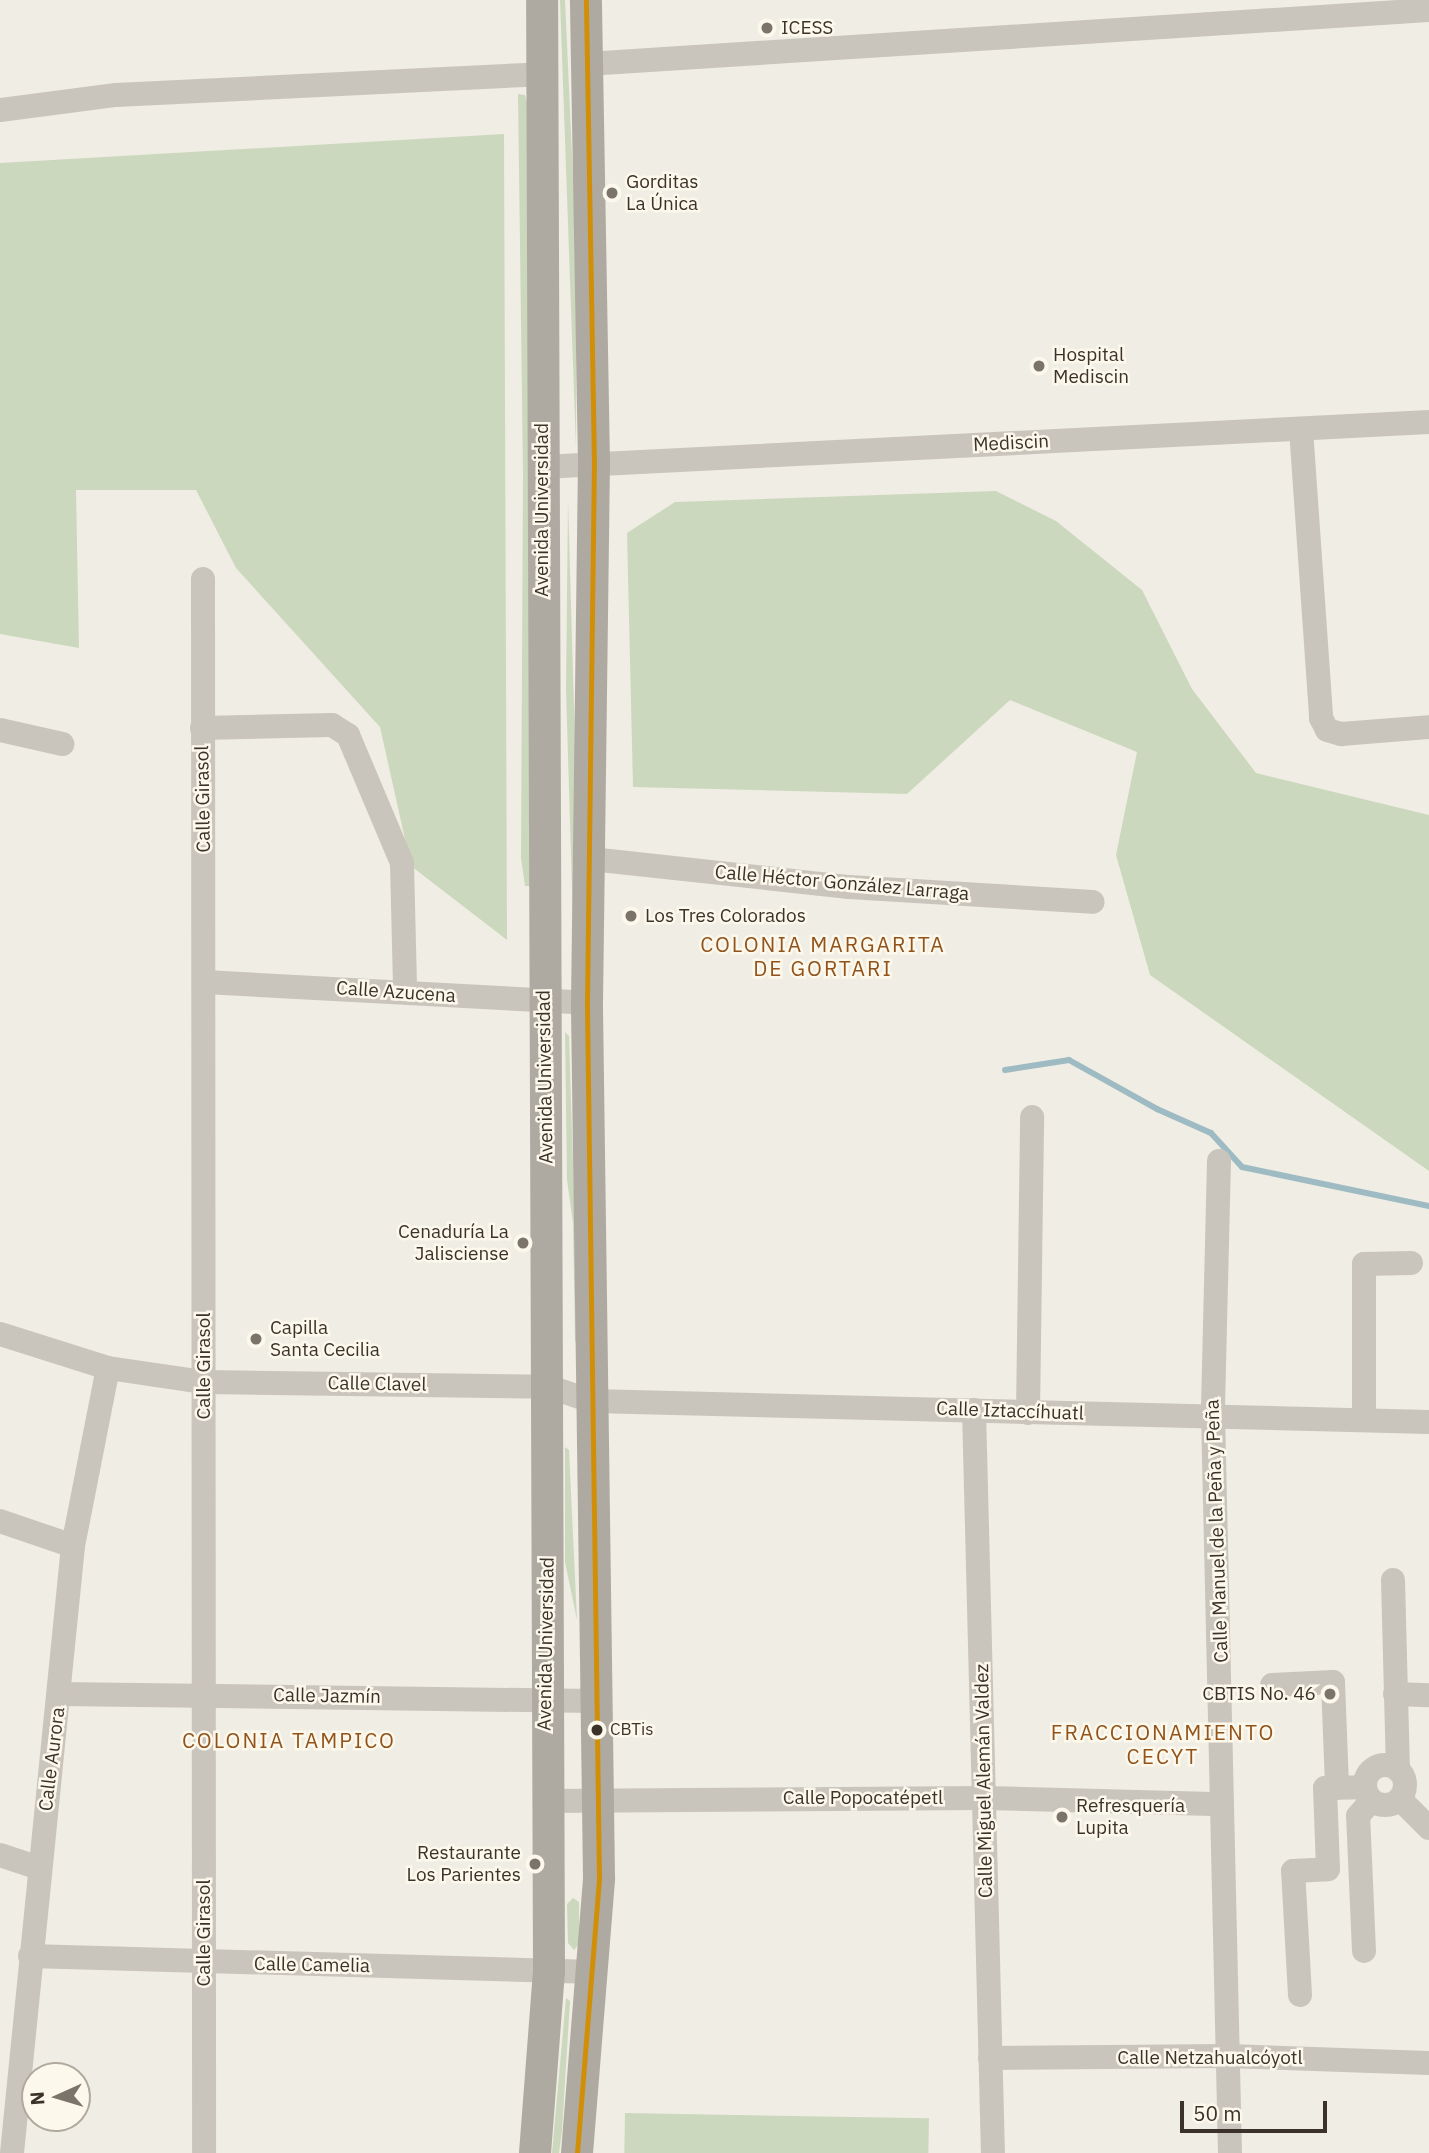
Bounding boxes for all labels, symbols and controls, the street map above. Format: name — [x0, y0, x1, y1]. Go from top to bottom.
place label: ICESS — [781, 17, 833, 39]
marker: ICESS — [759, 20, 775, 36]
place label: Gorditas La Única — [626, 171, 699, 215]
marker: Gorditas La Única — [604, 185, 620, 201]
place label: Hospital Mediscin — [1053, 344, 1129, 388]
marker: Hospital Mediscin — [1031, 358, 1047, 374]
street label: Avenida Universidad — [531, 423, 553, 597]
street label: Mediscin — [972, 430, 1050, 456]
street label: Calle Girasol — [191, 745, 215, 853]
street label: Calle Héctor González Larraga — [714, 861, 970, 905]
place label: Los Tres Colorados — [645, 905, 806, 927]
marker: Los Tres Colorados — [623, 908, 639, 924]
district label: COLONIA MARGARITA DE GORTARI — [702, 931, 944, 981]
street label: Calle Azucena — [335, 976, 457, 1008]
street label: Avenida Universidad — [532, 990, 558, 1164]
place label: Cenaduría La Jalisciense — [398, 1221, 509, 1265]
marker: Cenaduría La Jalisciense — [515, 1235, 531, 1251]
street label: Calle Girasol — [193, 1312, 215, 1420]
place label: Capilla Santa Cecilia — [270, 1317, 380, 1361]
marker: Capilla Santa Cecilia — [248, 1331, 264, 1347]
street label: Calle Clavel — [327, 1372, 427, 1396]
street label: Calle Iztaccíhuatl — [936, 1397, 1084, 1425]
street label: Calle Manuel de la Peña y Peña — [1201, 1399, 1233, 1663]
street label: Avenida Universidad — [533, 1557, 559, 1731]
street label: Calle Miguel Alemán Valdez — [971, 1664, 997, 1898]
place label: CBTIS No. 46 — [1202, 1683, 1316, 1705]
street label: Calle Jazmín — [273, 1684, 381, 1708]
marker: CBTIS No. 46 — [1322, 1686, 1338, 1702]
street label: Calle Aurora — [34, 1706, 70, 1812]
district label: FRACCIONAMIENTO CECYT — [1053, 1719, 1273, 1769]
place label: CBTis — [610, 1720, 653, 1740]
marker: CBTis — [590, 1723, 604, 1737]
district label: COLONIA TAMPICO — [184, 1727, 394, 1753]
street label: Calle Popocatépetl — [783, 1787, 943, 1809]
place label: Refresquería Lupita — [1076, 1795, 1185, 1839]
marker: Refresquería Lupita — [1054, 1809, 1070, 1825]
place label: Restaurante Los Parientes — [407, 1842, 521, 1886]
marker: Restaurante Los Parientes — [527, 1856, 543, 1872]
street label: Calle Girasol — [193, 1879, 215, 1987]
street label: Calle Camelia — [254, 1953, 370, 1977]
street label: Calle Netzahualcóyotl — [1117, 2047, 1303, 2069]
north arrow — [21, 2062, 91, 2132]
scale bar — [1184, 2086, 1331, 2130]
text: N — [25, 2091, 49, 2106]
text: 50 m — [1193, 2099, 1242, 2127]

